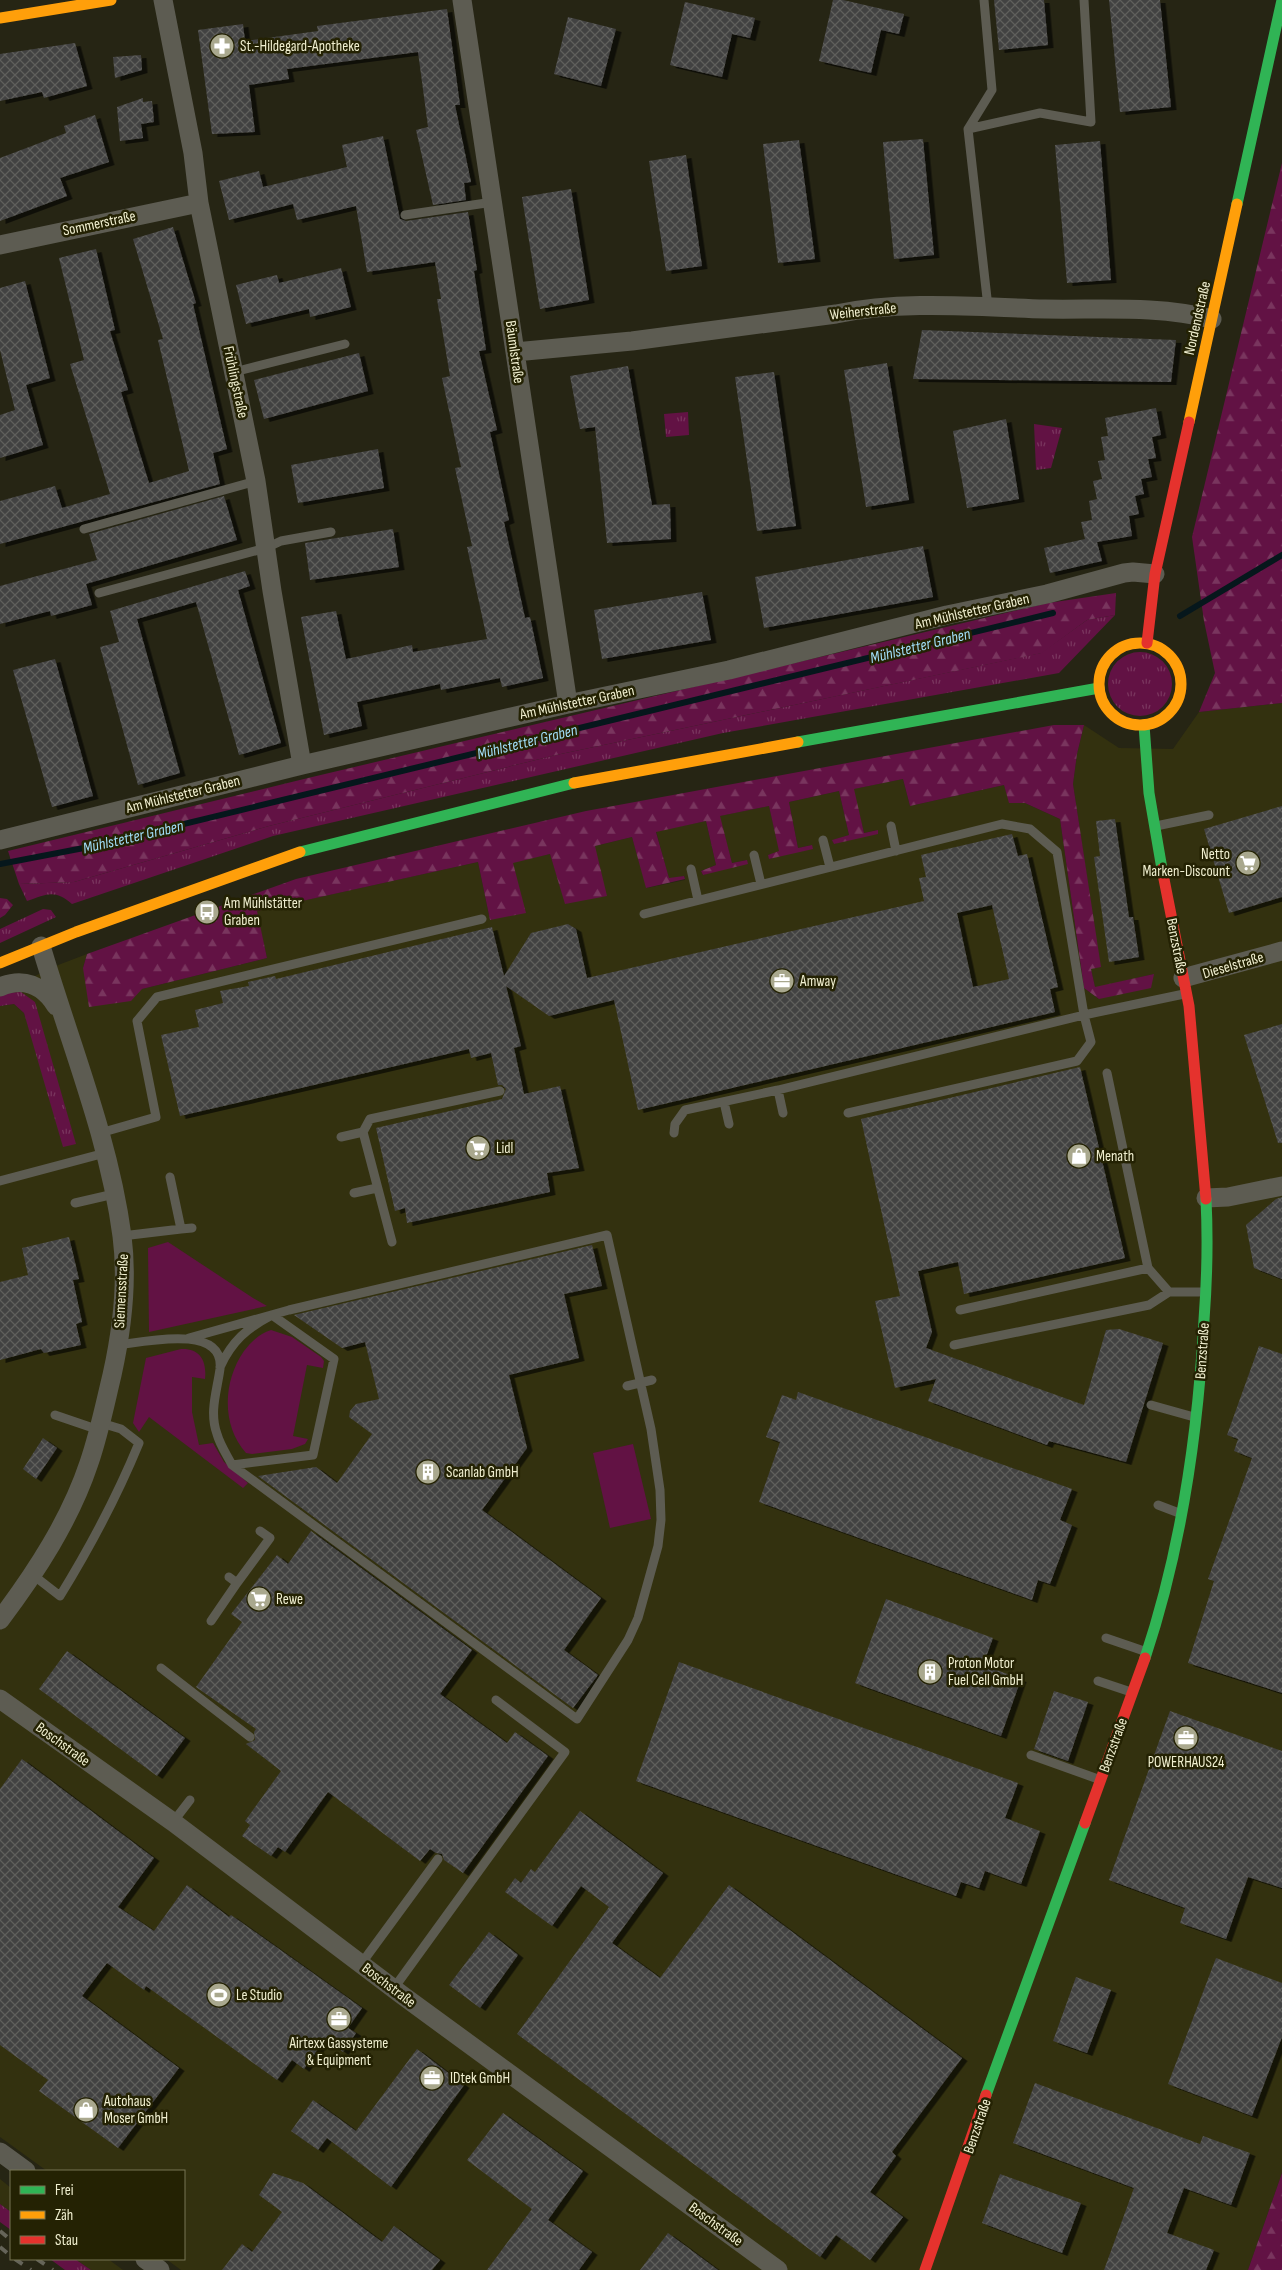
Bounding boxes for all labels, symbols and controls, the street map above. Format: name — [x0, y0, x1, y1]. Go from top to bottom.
pharmacy icon: St.-Hildegard-Apotheke — [209, 33, 235, 59]
place label: St.-Hildegard-Apotheke — [240, 37, 360, 56]
street label: Sommerstraße — [61, 206, 137, 240]
street label: Nordendstraße — [1180, 279, 1215, 357]
street label: Weiherstraße — [829, 299, 897, 324]
street label: Bäumlstraße — [501, 319, 528, 385]
street label: Frühlingstraße — [219, 344, 252, 420]
street label: Am Mühlstetter Graben — [912, 589, 1031, 634]
water label: Mühlstetter Graben — [868, 625, 973, 668]
street label: Am Mühlstetter Graben — [517, 681, 636, 724]
water label: Mühlstetter Graben — [475, 721, 580, 764]
street label: Am Mühlstetter Graben — [123, 771, 242, 818]
water label: Mühlstetter Graben — [81, 817, 186, 858]
place label: Netto Marken-Discount — [1142, 845, 1230, 881]
supermarket icon: Netto Marken-Discount — [1235, 850, 1261, 876]
place label: Am Mühlstätter Graben — [223, 894, 303, 930]
bus stop icon: Am Mühlstätter Graben — [194, 899, 220, 925]
street label: Benzstraße — [1162, 916, 1191, 976]
street label: Dieselstraße — [1200, 948, 1266, 983]
office icon: Amway — [769, 968, 795, 994]
place label: Amway — [799, 972, 836, 991]
supermarket icon: Lidl — [465, 1135, 491, 1161]
place label: Lidl — [496, 1139, 513, 1158]
shop icon: Menath — [1066, 1143, 1092, 1169]
place label: Menath — [1096, 1147, 1134, 1166]
street label: Siemensstraße — [110, 1253, 133, 1329]
street label: Benzstraße — [1191, 1322, 1214, 1380]
building icon: Scanlab GmbH — [415, 1459, 441, 1485]
place label: Scanlab GmbH — [446, 1463, 519, 1482]
supermarket icon: Rewe — [246, 1586, 272, 1612]
place label: Rewe — [276, 1590, 303, 1609]
place label: Proton Motor Fuel Cell GmbH — [948, 1654, 1023, 1690]
building icon: Proton Motor Fuel Cell GmbH — [917, 1659, 943, 1685]
street label: Benzstraße — [1095, 1715, 1132, 1775]
street label: Boschstraße — [32, 1718, 94, 1771]
office icon: POWERHAUS24 — [1173, 1725, 1199, 1751]
place label: POWERHAUS24 — [1148, 1753, 1224, 1772]
street label: Boschstraße — [358, 1959, 420, 2012]
sports icon: Le Studio — [206, 1982, 232, 2008]
place label: Le Studio — [236, 1986, 282, 2005]
office icon: Airtexx Gassysteme & Equipment — [326, 2006, 352, 2032]
place label: Airtexx Gassysteme & Equipment — [289, 2034, 388, 2070]
office icon: IDtek GmbH — [419, 2065, 445, 2091]
place label: IDtek GmbH — [450, 2069, 510, 2088]
place label: Autohaus Moser GmbH — [103, 2092, 168, 2128]
street label: Benzstraße — [959, 2096, 996, 2156]
shop icon: Autohaus Moser GmbH — [73, 2097, 99, 2123]
legend — [10, 2170, 185, 2260]
text: Frei — [55, 2181, 74, 2200]
street label: Boschstraße — [685, 2198, 747, 2251]
text: Zäh — [55, 2206, 73, 2225]
text: Stau — [55, 2231, 78, 2250]

